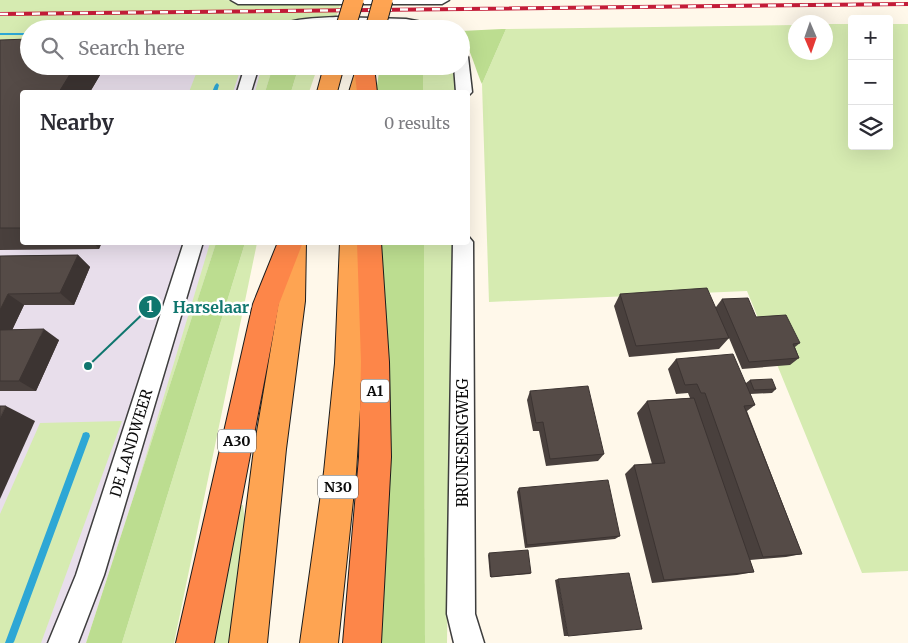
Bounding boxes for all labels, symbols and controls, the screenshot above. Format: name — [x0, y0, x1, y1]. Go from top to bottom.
north arrow — [788, 15, 833, 60]
map controls — [848, 15, 893, 150]
button: + — [848, 15, 893, 60]
search box — [20, 20, 470, 75]
icon: search — [38, 34, 66, 62]
text: Search here — [78, 36, 185, 60]
button: − — [848, 60, 893, 105]
button: layers — [848, 105, 893, 150]
text: Nearby — [40, 109, 114, 136]
text: 0 results — [384, 113, 450, 133]
callout: Harselaar — [138, 292, 259, 323]
text: 1 — [147, 297, 154, 316]
text: Harselaar — [173, 297, 250, 317]
street label: BRUNESENGWEG — [453, 379, 472, 507]
road number: A1 — [361, 380, 389, 402]
street label: DE LANDWEER — [106, 386, 157, 499]
road number: A30 — [218, 430, 256, 452]
road number: N30 — [318, 476, 358, 498]

